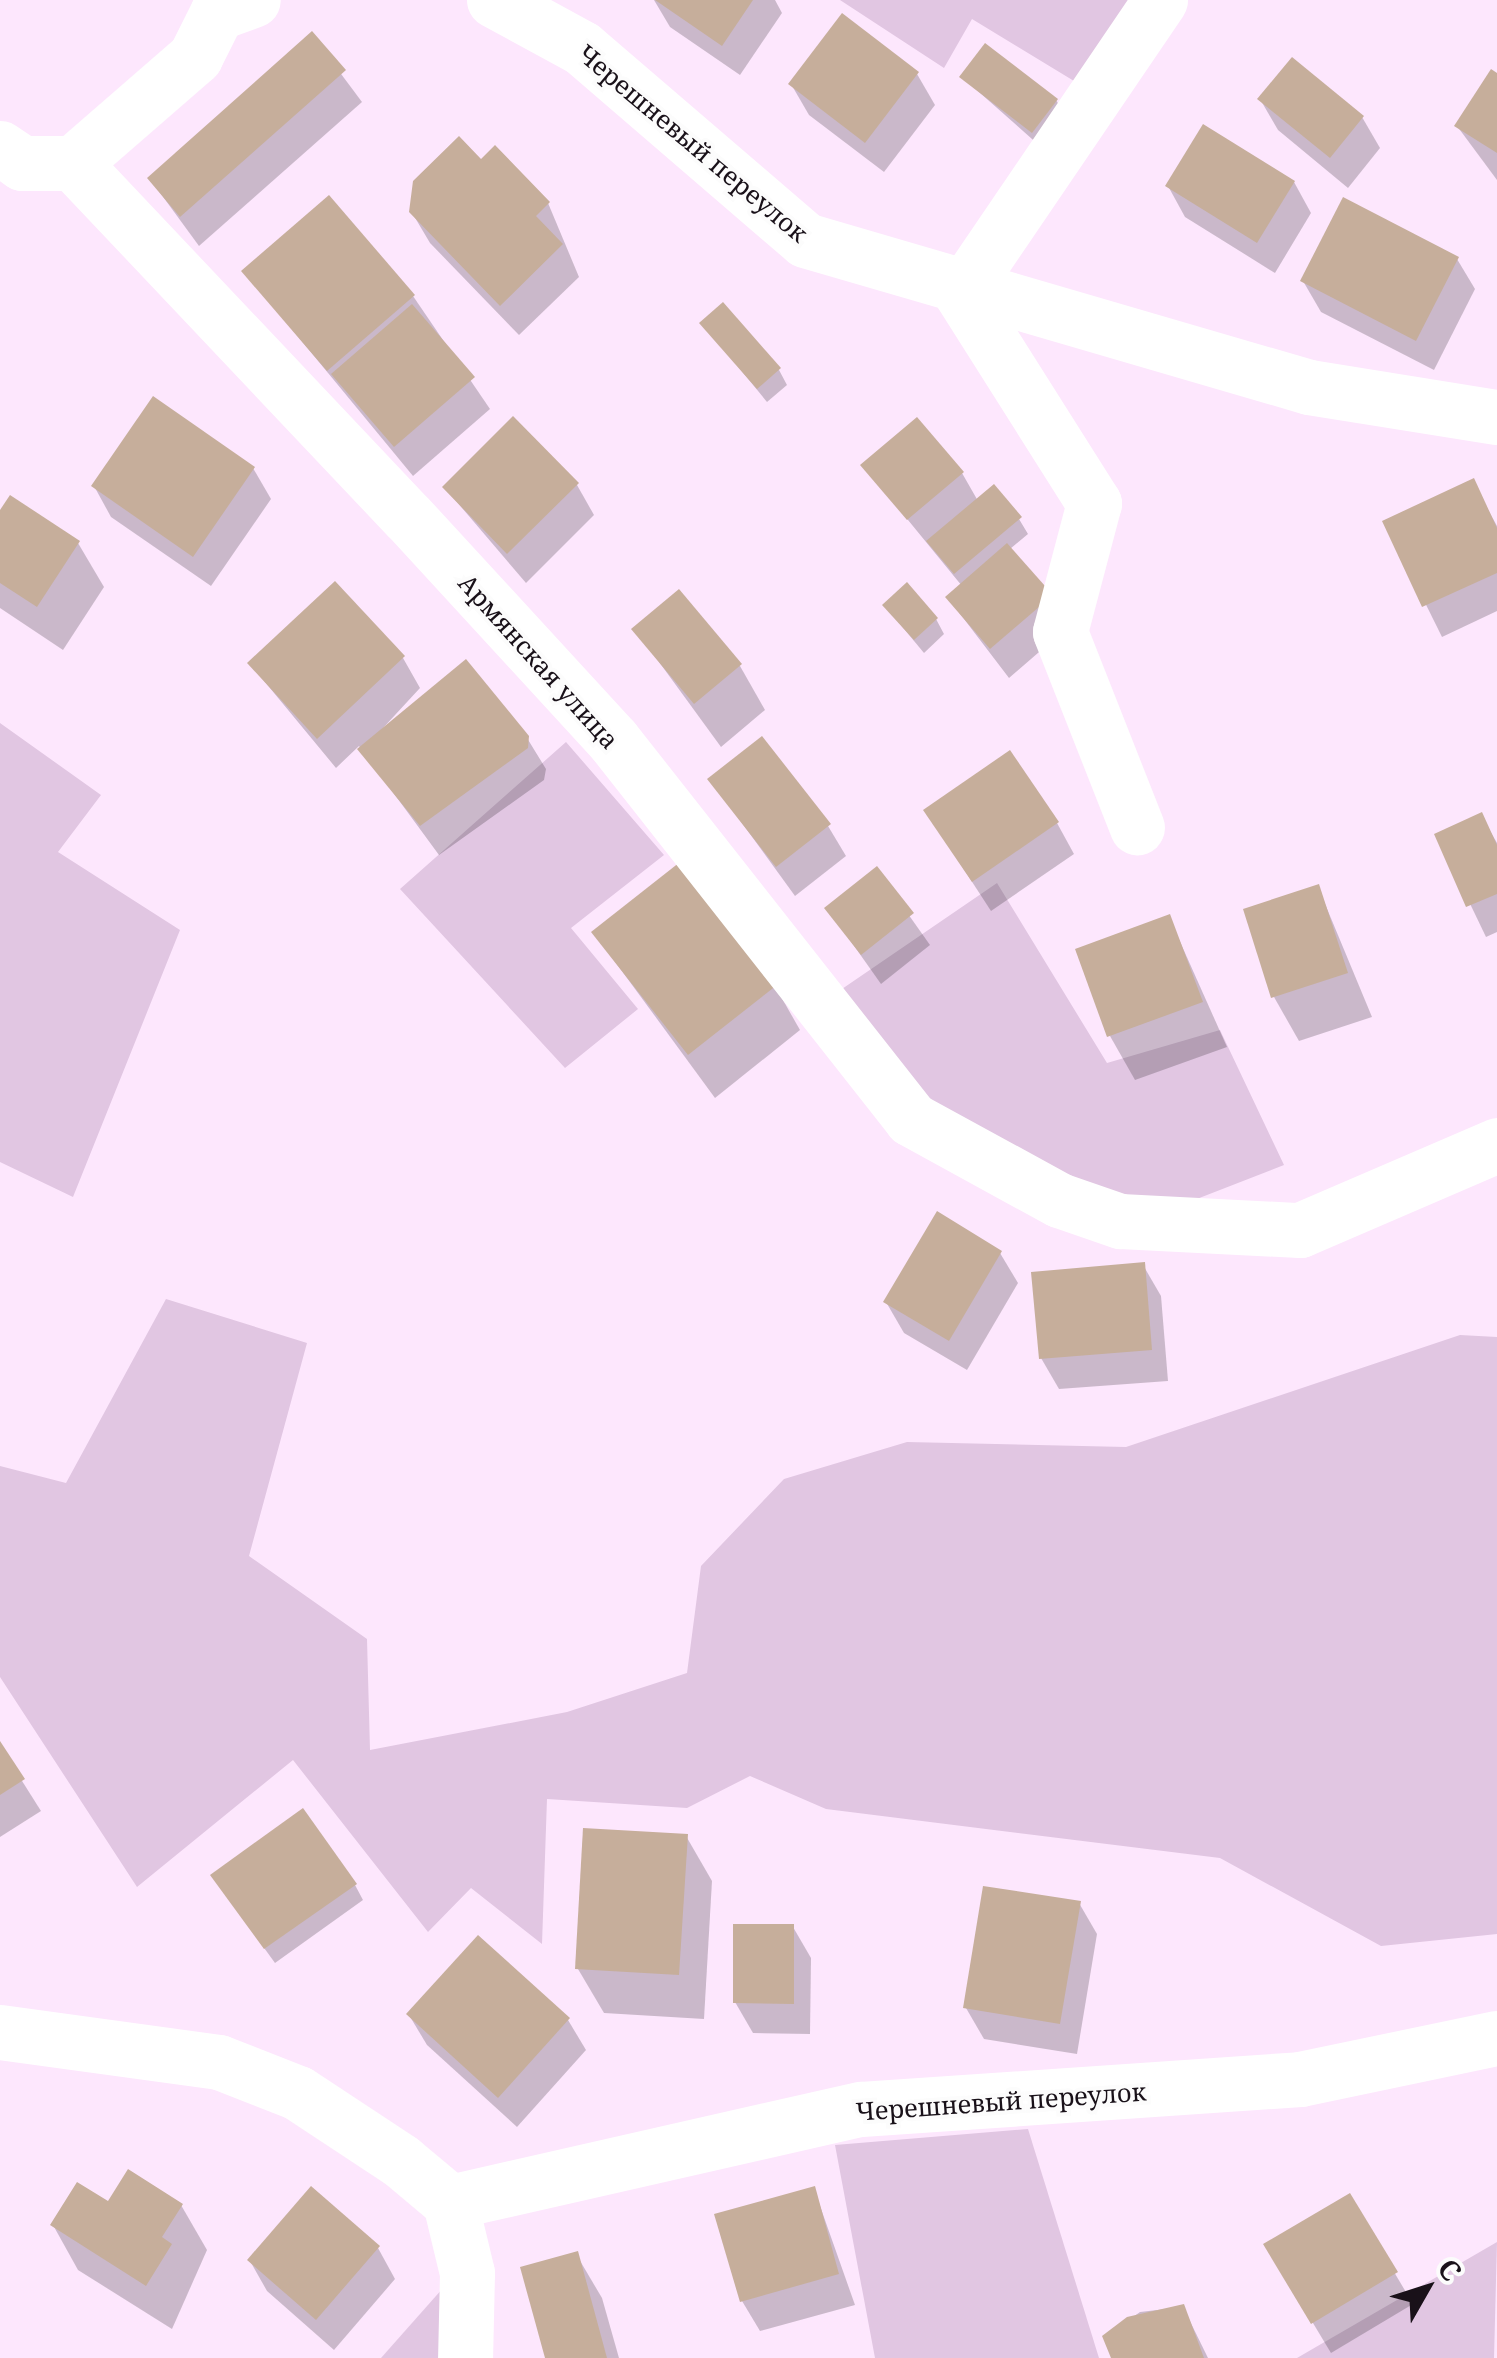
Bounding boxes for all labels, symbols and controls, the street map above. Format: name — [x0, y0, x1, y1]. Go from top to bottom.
street label: Черешневый переулок — [572, 38, 814, 248]
street label: Армянская улица — [453, 568, 625, 754]
street label: Черешневый переулок — [855, 2076, 1147, 2126]
north arrow — [1377, 2238, 1477, 2338]
text: С — [1430, 2250, 1471, 2288]

